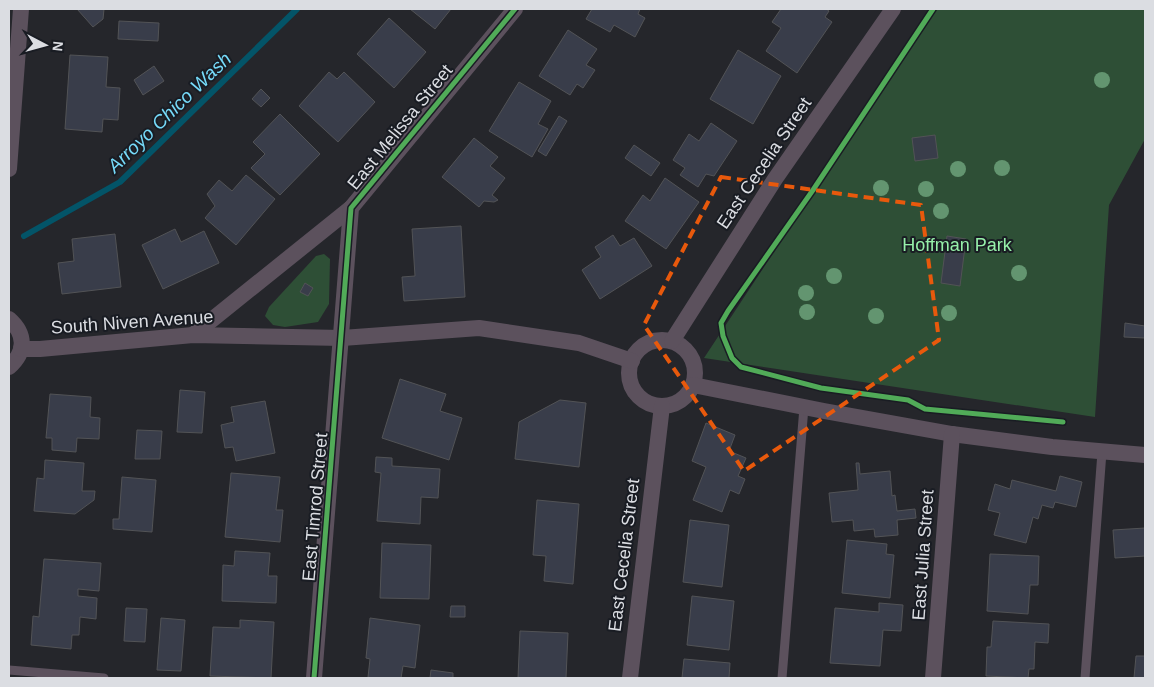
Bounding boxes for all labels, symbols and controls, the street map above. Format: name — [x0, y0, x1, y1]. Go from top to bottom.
north arrow — [20, 20, 70, 70]
text: N — [49, 40, 66, 52]
water label: Arroyo Chico Wash — [103, 48, 235, 177]
street label: East Melissa Street — [343, 60, 457, 194]
street label: East Cecelia Street — [713, 94, 815, 232]
park label: Hoffman Park — [902, 235, 1013, 255]
street label: South Niven Avenue — [50, 306, 214, 338]
street label: East Timrod Street — [299, 432, 331, 582]
street label: East Cecelia Street — [605, 477, 643, 633]
street label: East Julia Street — [908, 489, 938, 621]

